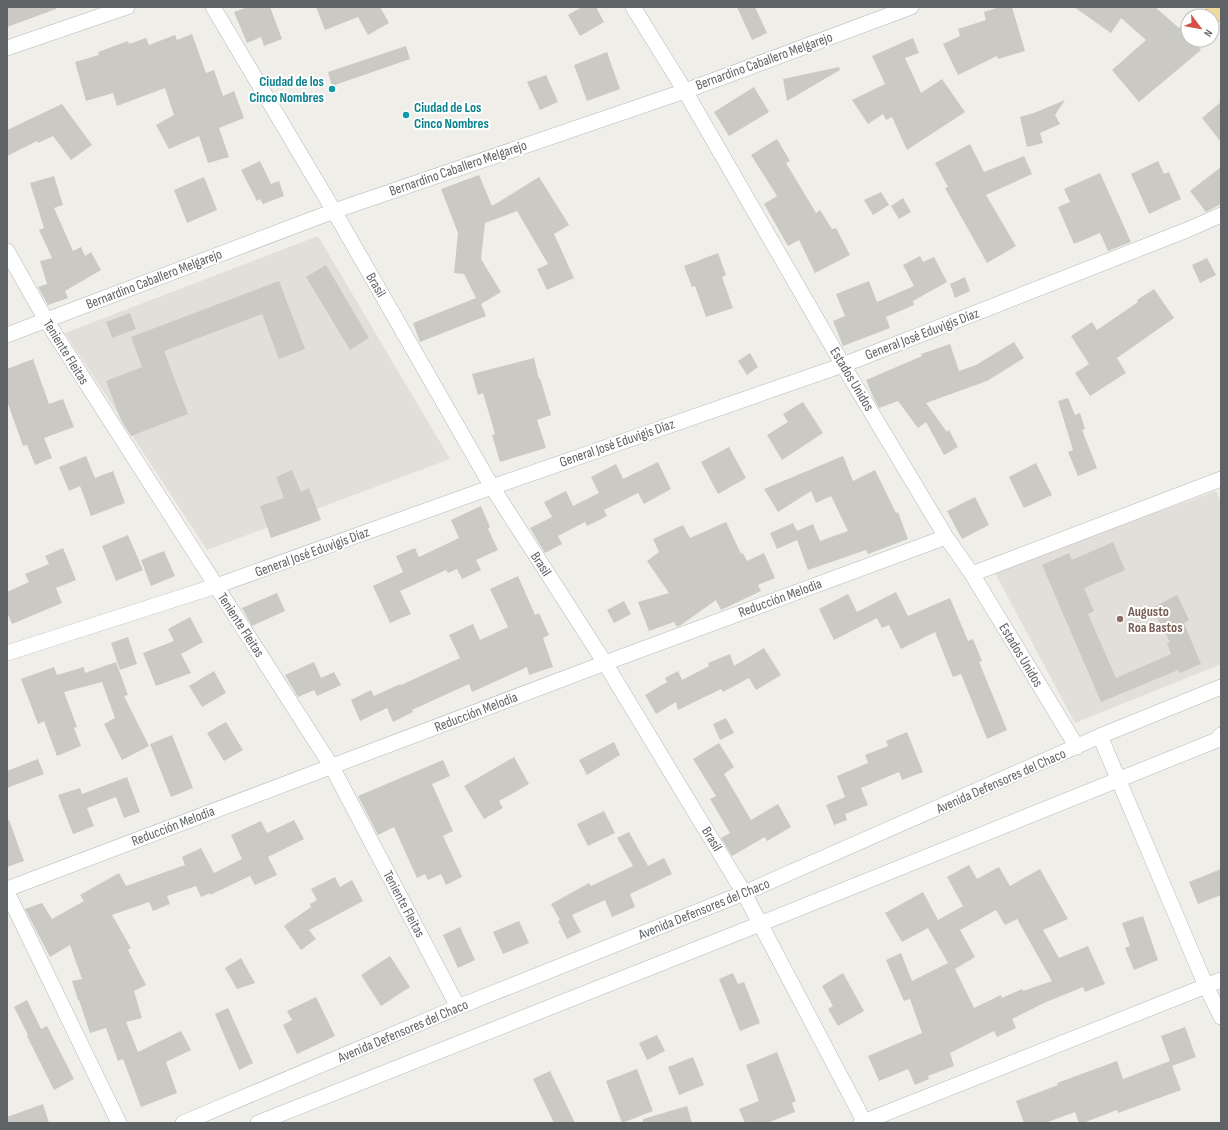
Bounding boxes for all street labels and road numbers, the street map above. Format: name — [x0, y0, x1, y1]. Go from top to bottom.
street label: Bernardino Caballero Melgarejo — [693, 28, 835, 94]
street label: Bernardino Caballero Melgarejo — [387, 136, 529, 200]
street label: Bernardino Caballero Melgarejo — [84, 245, 225, 313]
street label: Brasil — [362, 270, 390, 300]
street label: General José Eduvigis Díaz — [863, 304, 981, 364]
street label: Teniente Fleitas — [39, 316, 93, 388]
street label: Estados Unidos — [826, 344, 878, 414]
street label: General José Eduvigis Díaz — [557, 415, 677, 471]
street label: General José Eduvigis Díaz — [252, 523, 372, 581]
street label: Brasil — [527, 549, 555, 579]
street label: Reducción Melodia — [736, 575, 824, 621]
street label: Teniente Fleitas — [214, 590, 268, 660]
street label: Estados Unidos — [995, 620, 1047, 690]
street label: Reducción Melodia — [432, 688, 520, 736]
street label: Avenida Defensores del Chaco — [933, 745, 1069, 818]
street label: Reducción Melodia — [129, 802, 217, 850]
street label: Brasil — [698, 824, 726, 854]
street label: Teniente Fleitas — [379, 868, 429, 940]
street label: Avenida Defensores del Chaco — [635, 875, 772, 943]
street label: Avenida Defensores del Chaco — [334, 996, 471, 1067]

